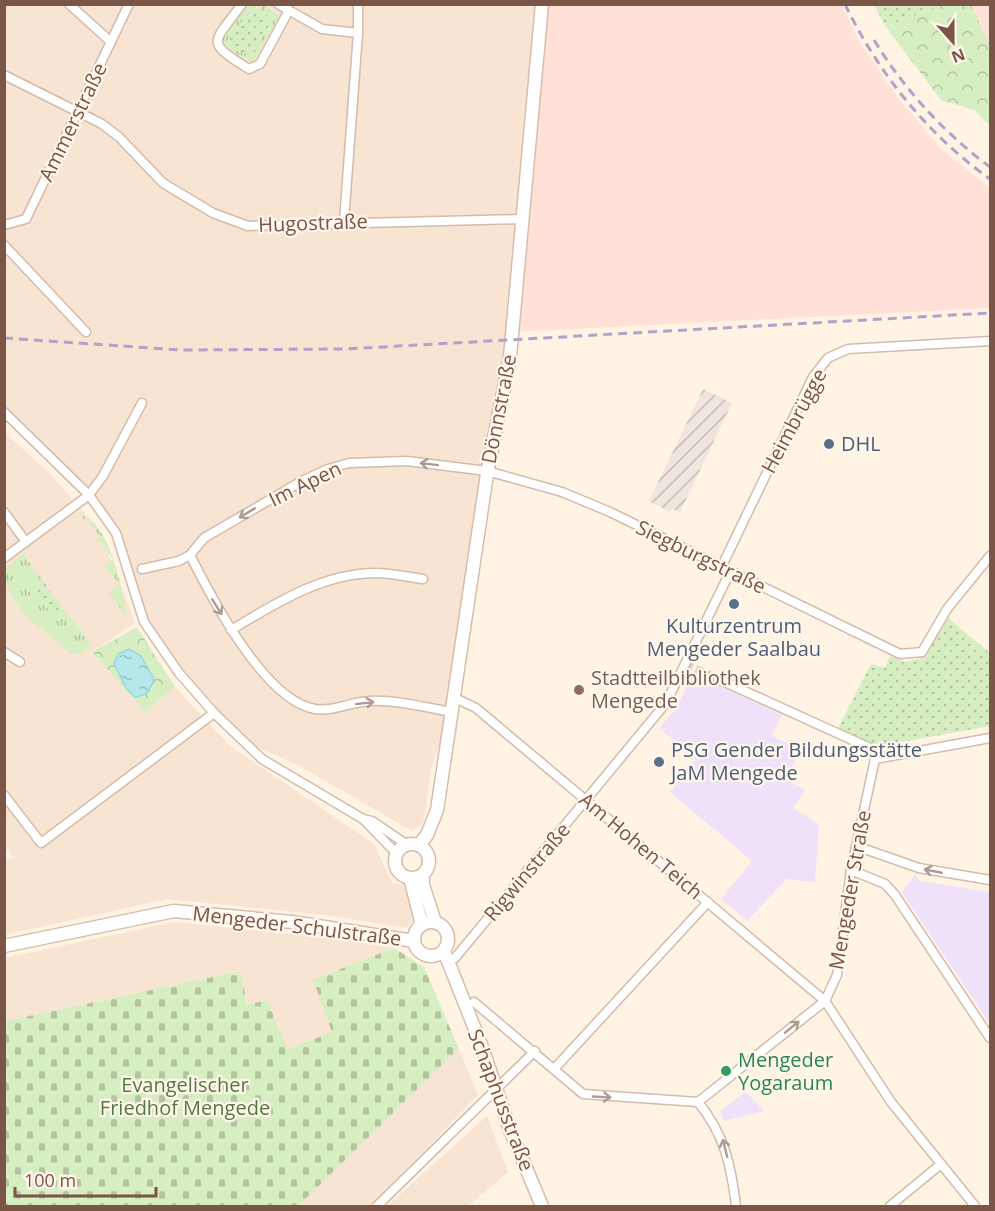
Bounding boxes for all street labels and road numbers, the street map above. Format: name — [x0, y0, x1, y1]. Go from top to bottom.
street label: Ammerstraße — [32, 58, 113, 186]
street label: Hugostraße — [258, 207, 368, 238]
street label: Dönnstraße — [475, 352, 522, 466]
street label: Heimbrügge — [755, 364, 833, 478]
street label: Im Apen — [264, 454, 346, 513]
street label: Siegburgstraße — [632, 513, 771, 600]
street label: Am Hohen Teich — [574, 786, 709, 905]
street label: Mengeder Straße — [822, 808, 877, 972]
street label: Rigwinstraße — [477, 817, 576, 927]
street label: Mengeder Schulstraße — [191, 899, 403, 952]
street label: Schaphusstraße — [462, 1025, 541, 1175]

